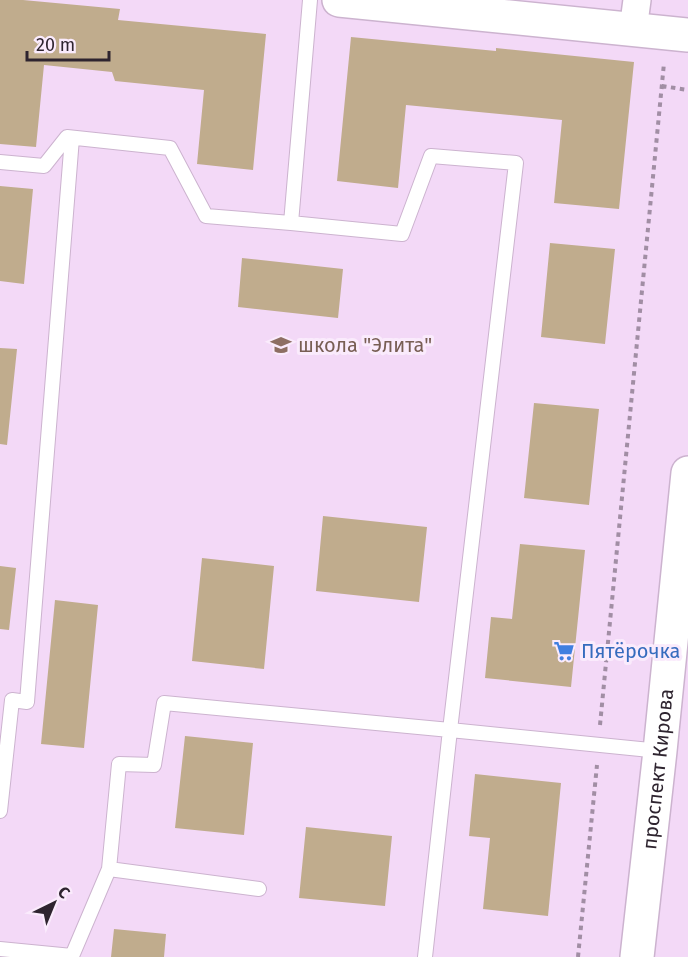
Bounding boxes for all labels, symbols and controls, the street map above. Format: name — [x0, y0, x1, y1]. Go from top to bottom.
scale bar — [27, 24, 110, 62]
text: 20 m — [36, 34, 75, 56]
school or university icon: школа "Элита" — [269, 333, 293, 357]
place label: школа "Элита" — [298, 333, 432, 357]
supermarket icon: Пятёрочка — [552, 639, 576, 663]
place label: Пятёрочка — [581, 639, 681, 663]
street label: проспект Кирова — [637, 688, 678, 851]
north arrow — [24, 873, 84, 933]
text: С — [54, 882, 74, 903]

